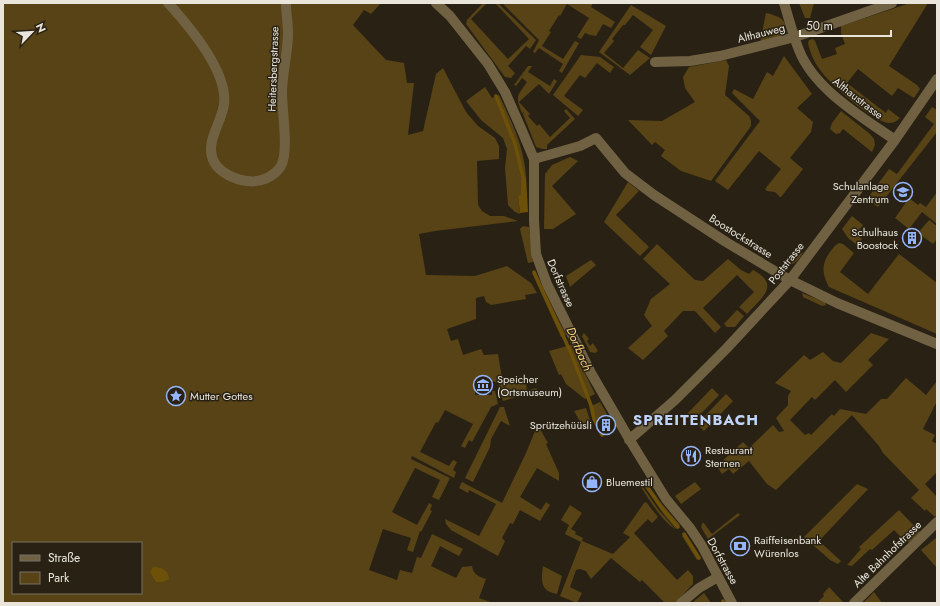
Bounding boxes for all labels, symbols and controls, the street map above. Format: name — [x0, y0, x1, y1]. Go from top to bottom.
north arrow — [12, 12, 52, 52]
scale bar — [800, 12, 891, 38]
text: 50 m — [806, 17, 833, 35]
street label: Althauweg — [736, 19, 786, 47]
text: N — [32, 20, 50, 35]
street label: Heitersbergstrasse — [264, 26, 282, 112]
street label: Althaustrasse — [829, 73, 887, 123]
place label: Schulanlage Zentrum — [833, 178, 889, 207]
school or university icon: Schulanlage Zentrum — [892, 181, 914, 203]
street label: Boostockstrasse — [706, 210, 776, 262]
place label: Schulhaus Boostock — [851, 224, 899, 253]
building icon: Schulhaus Boostock — [901, 227, 923, 249]
street label: Poststrasse — [764, 238, 808, 287]
street label: Dorfstrasse — [543, 256, 579, 310]
water label: Dorfbach — [562, 324, 596, 374]
place label: Speicher (Ortsmuseum) — [497, 371, 562, 400]
museum icon: Speicher (Ortsmuseum) — [472, 374, 494, 396]
place icon: Mutter Gottes — [165, 385, 187, 407]
place label: Mutter Gottes — [190, 388, 253, 404]
district label: SPREITENBACH — [633, 409, 759, 431]
building icon: Sprützehüüsli — [595, 414, 617, 436]
place label: Sprützehüüsli — [530, 417, 592, 433]
place label: Restaurant Sternen — [705, 442, 753, 471]
restaurant icon: Restaurant Sternen — [680, 445, 702, 467]
shop icon: Bluemestil — [581, 471, 603, 493]
place label: Bluemestil — [606, 474, 653, 490]
street label: Alte Bahnhofstrasse — [849, 517, 925, 591]
place label: Raiffeisenbank Würenlos — [754, 532, 821, 561]
street label: Dorfstrasse — [704, 535, 743, 588]
bank icon: Raiffeisenbank Würenlos — [729, 535, 751, 557]
legend — [12, 542, 142, 594]
text: Straße — [48, 549, 80, 567]
text: Park — [48, 569, 70, 587]

